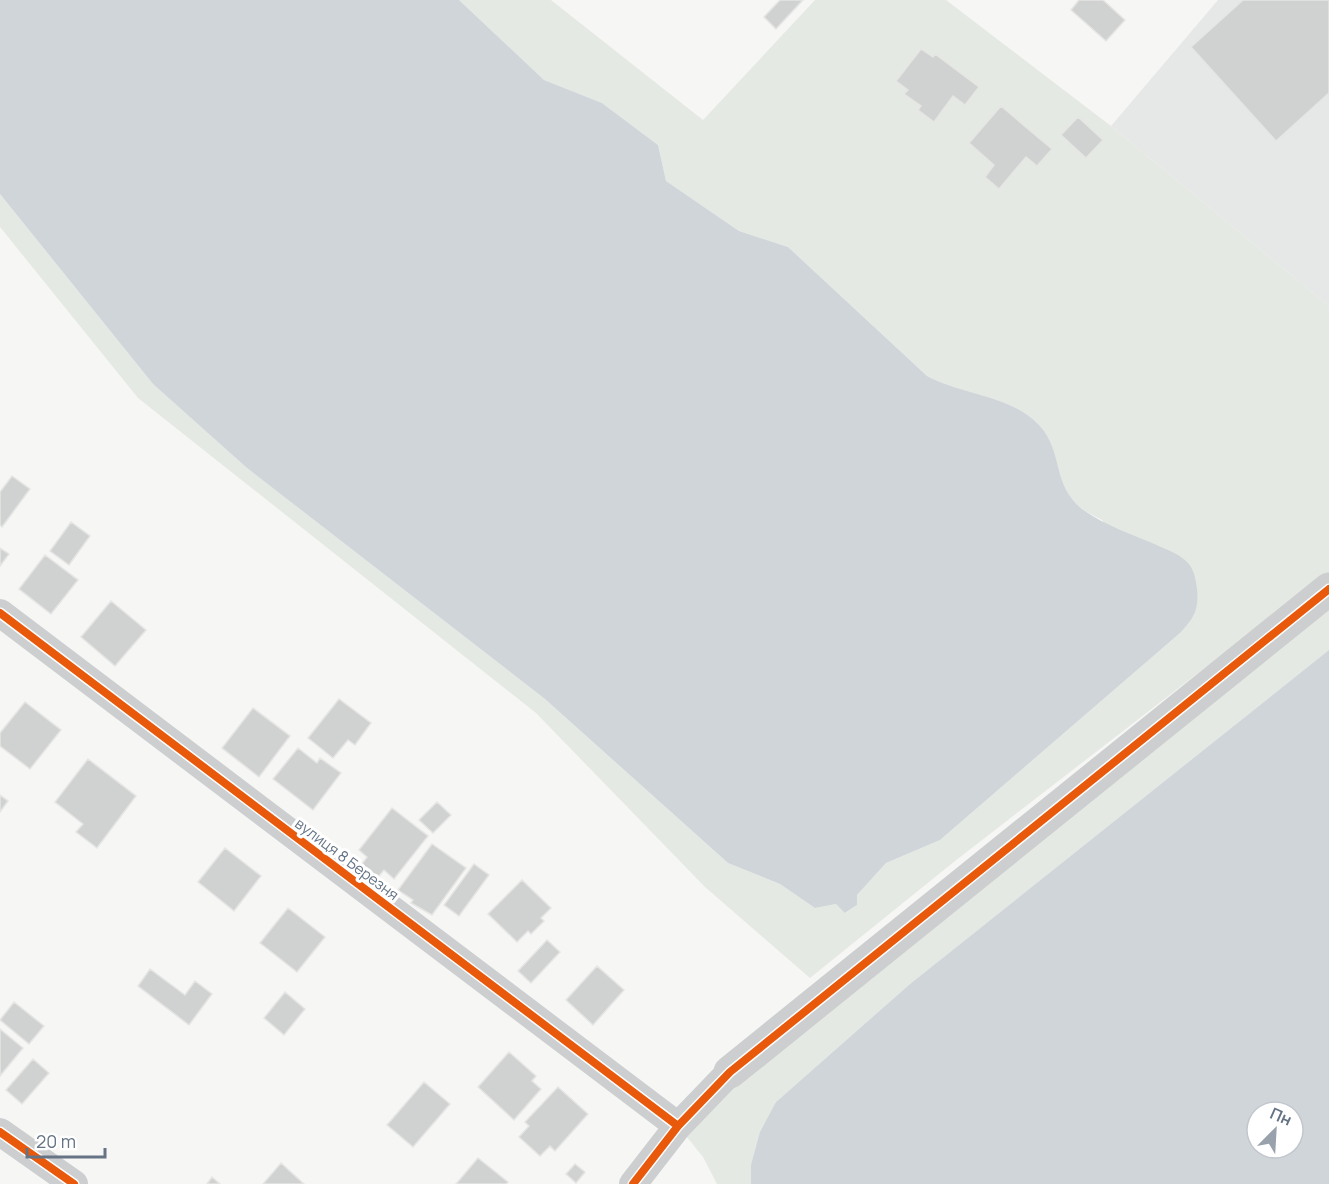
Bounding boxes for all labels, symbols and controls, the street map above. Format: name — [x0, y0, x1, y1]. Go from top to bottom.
street label: вулиця 8 Березня — [291, 813, 403, 905]
north arrow — [1245, 1100, 1305, 1160]
text: Пн — [1267, 1102, 1295, 1131]
scale bar — [27, 1121, 105, 1159]
text: 20 m — [36, 1129, 76, 1153]

